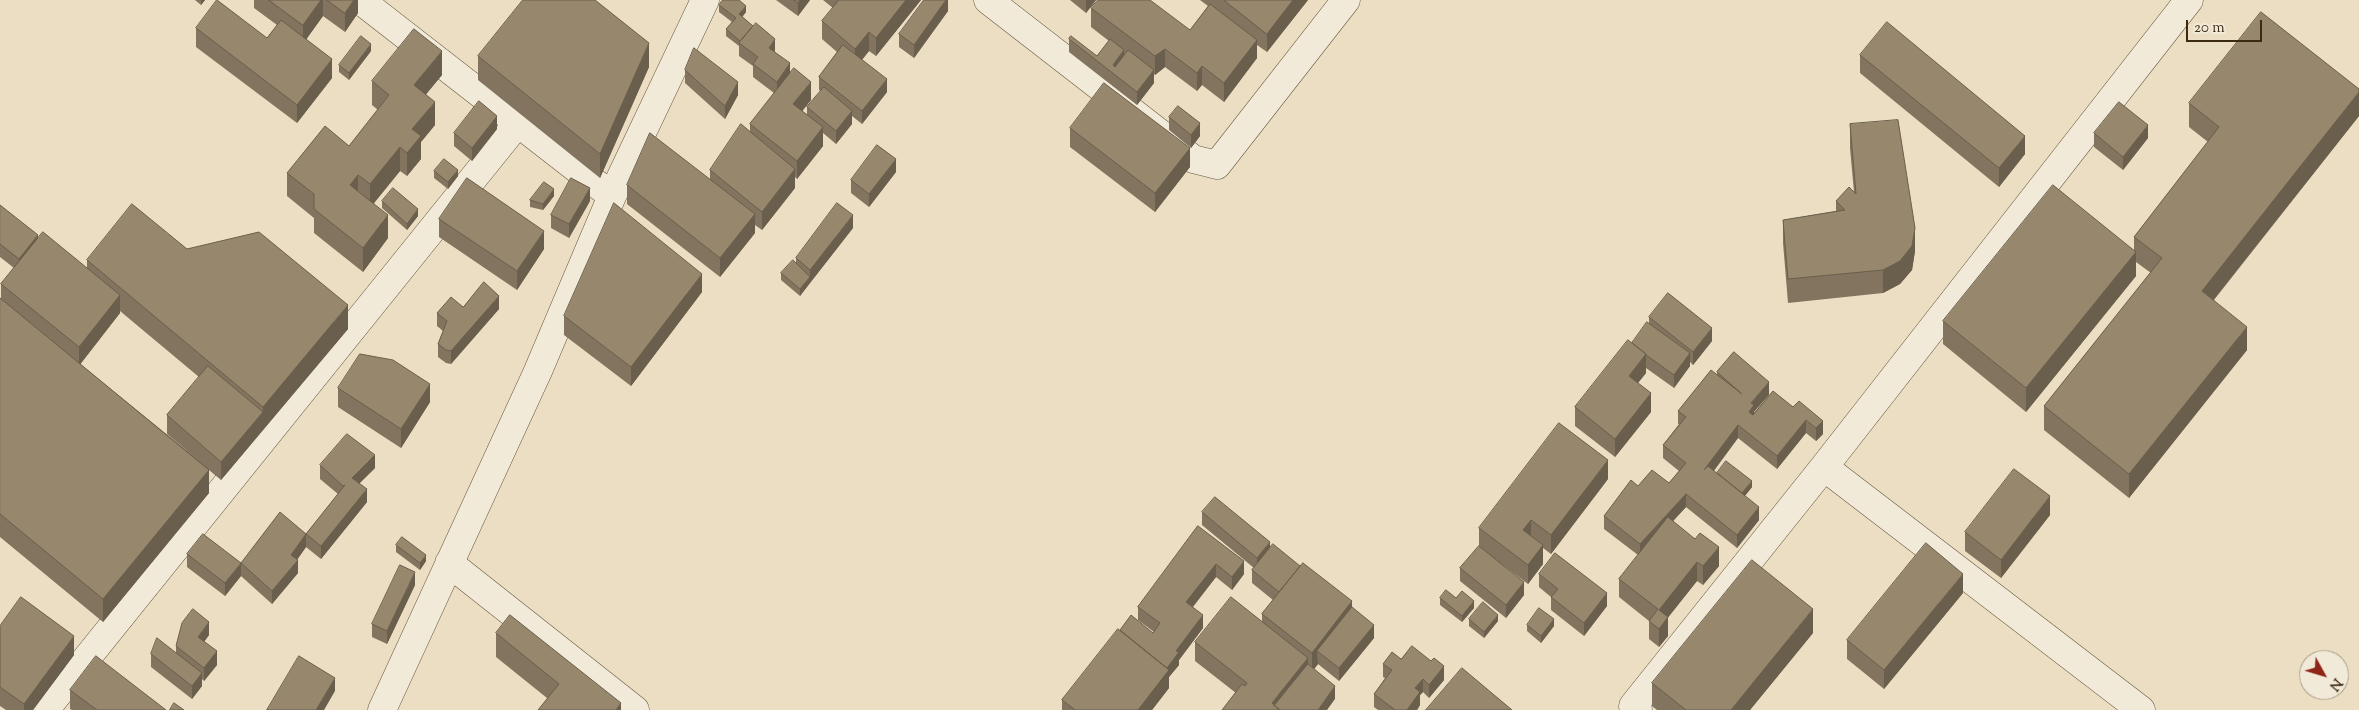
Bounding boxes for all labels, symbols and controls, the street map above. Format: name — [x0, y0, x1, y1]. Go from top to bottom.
scale bar — [2189, 10, 2265, 42]
text: 20 m — [2194, 18, 2225, 39]
north arrow — [2299, 650, 2349, 700]
text: N — [2324, 673, 2346, 694]

